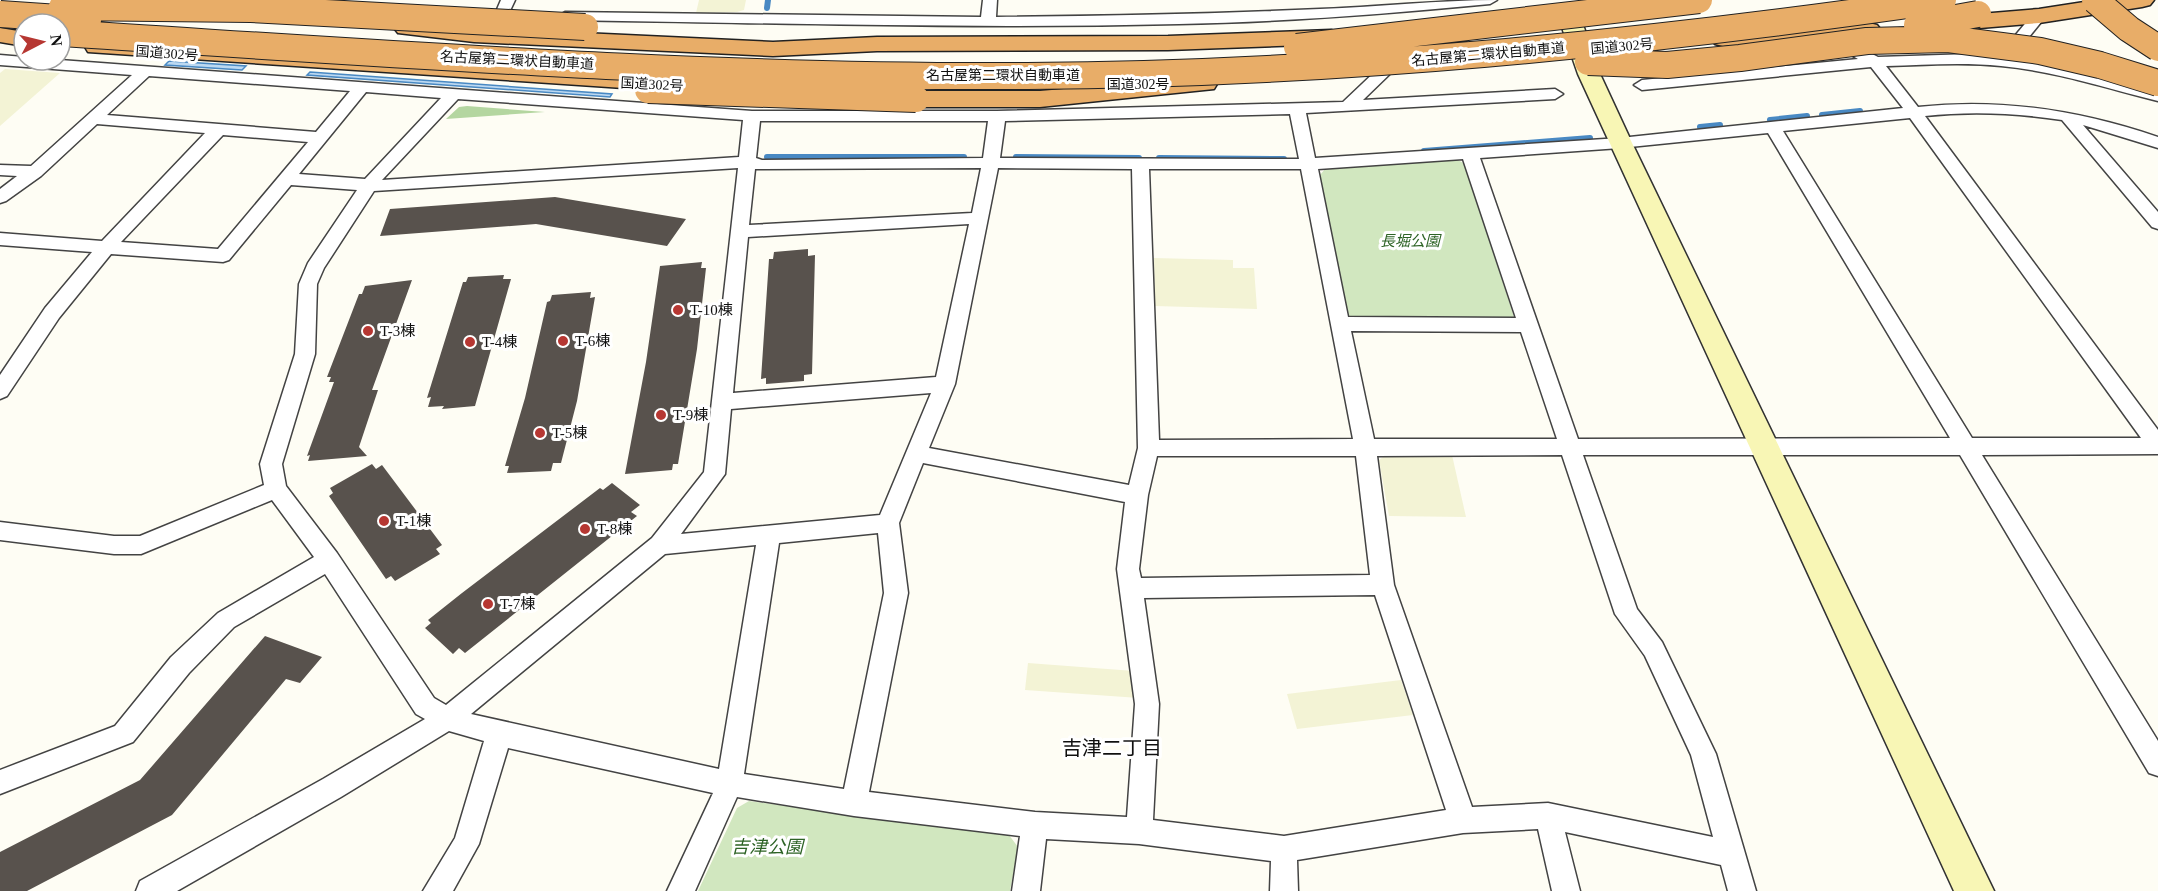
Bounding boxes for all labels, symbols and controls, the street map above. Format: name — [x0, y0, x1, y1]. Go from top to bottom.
north arrow — [12, 12, 72, 72]
text: N — [47, 33, 66, 47]
street label: 国道302号 — [1590, 36, 1654, 57]
street label: 名古屋第二環状自動車道 — [1411, 39, 1565, 69]
street label: 国道302号 — [135, 44, 199, 63]
street label: 名古屋第二環状自動車道 — [440, 48, 594, 72]
street label: 名古屋第二環状自動車道 — [926, 67, 1080, 83]
street label: 国道302号 — [620, 75, 684, 94]
street label: 国道302号 — [1107, 77, 1170, 92]
park label: 長堀公園 — [1380, 233, 1442, 249]
place label: T-10棟 — [690, 301, 733, 318]
marker: T-10棟 — [671, 303, 685, 317]
place label: T-3棟 — [380, 322, 415, 339]
marker: T-3棟 — [361, 324, 375, 338]
place label: T-6棟 — [575, 332, 610, 349]
place label: T-4棟 — [482, 333, 517, 350]
marker: T-6棟 — [556, 334, 570, 348]
marker: T-4棟 — [463, 335, 477, 349]
place label: T-9棟 — [673, 406, 708, 423]
marker: T-9棟 — [654, 408, 668, 422]
place label: T-5棟 — [552, 424, 587, 441]
marker: T-5棟 — [533, 426, 547, 440]
place label: T-1棟 — [396, 512, 431, 529]
marker: T-1棟 — [377, 514, 391, 528]
place label: T-8棟 — [597, 520, 632, 537]
marker: T-8棟 — [578, 522, 592, 536]
place label: T-7棟 — [500, 595, 535, 612]
marker: T-7棟 — [481, 597, 495, 611]
district label: 吉津二丁目 — [1062, 737, 1162, 759]
park label: 吉津公園 — [731, 837, 806, 857]

